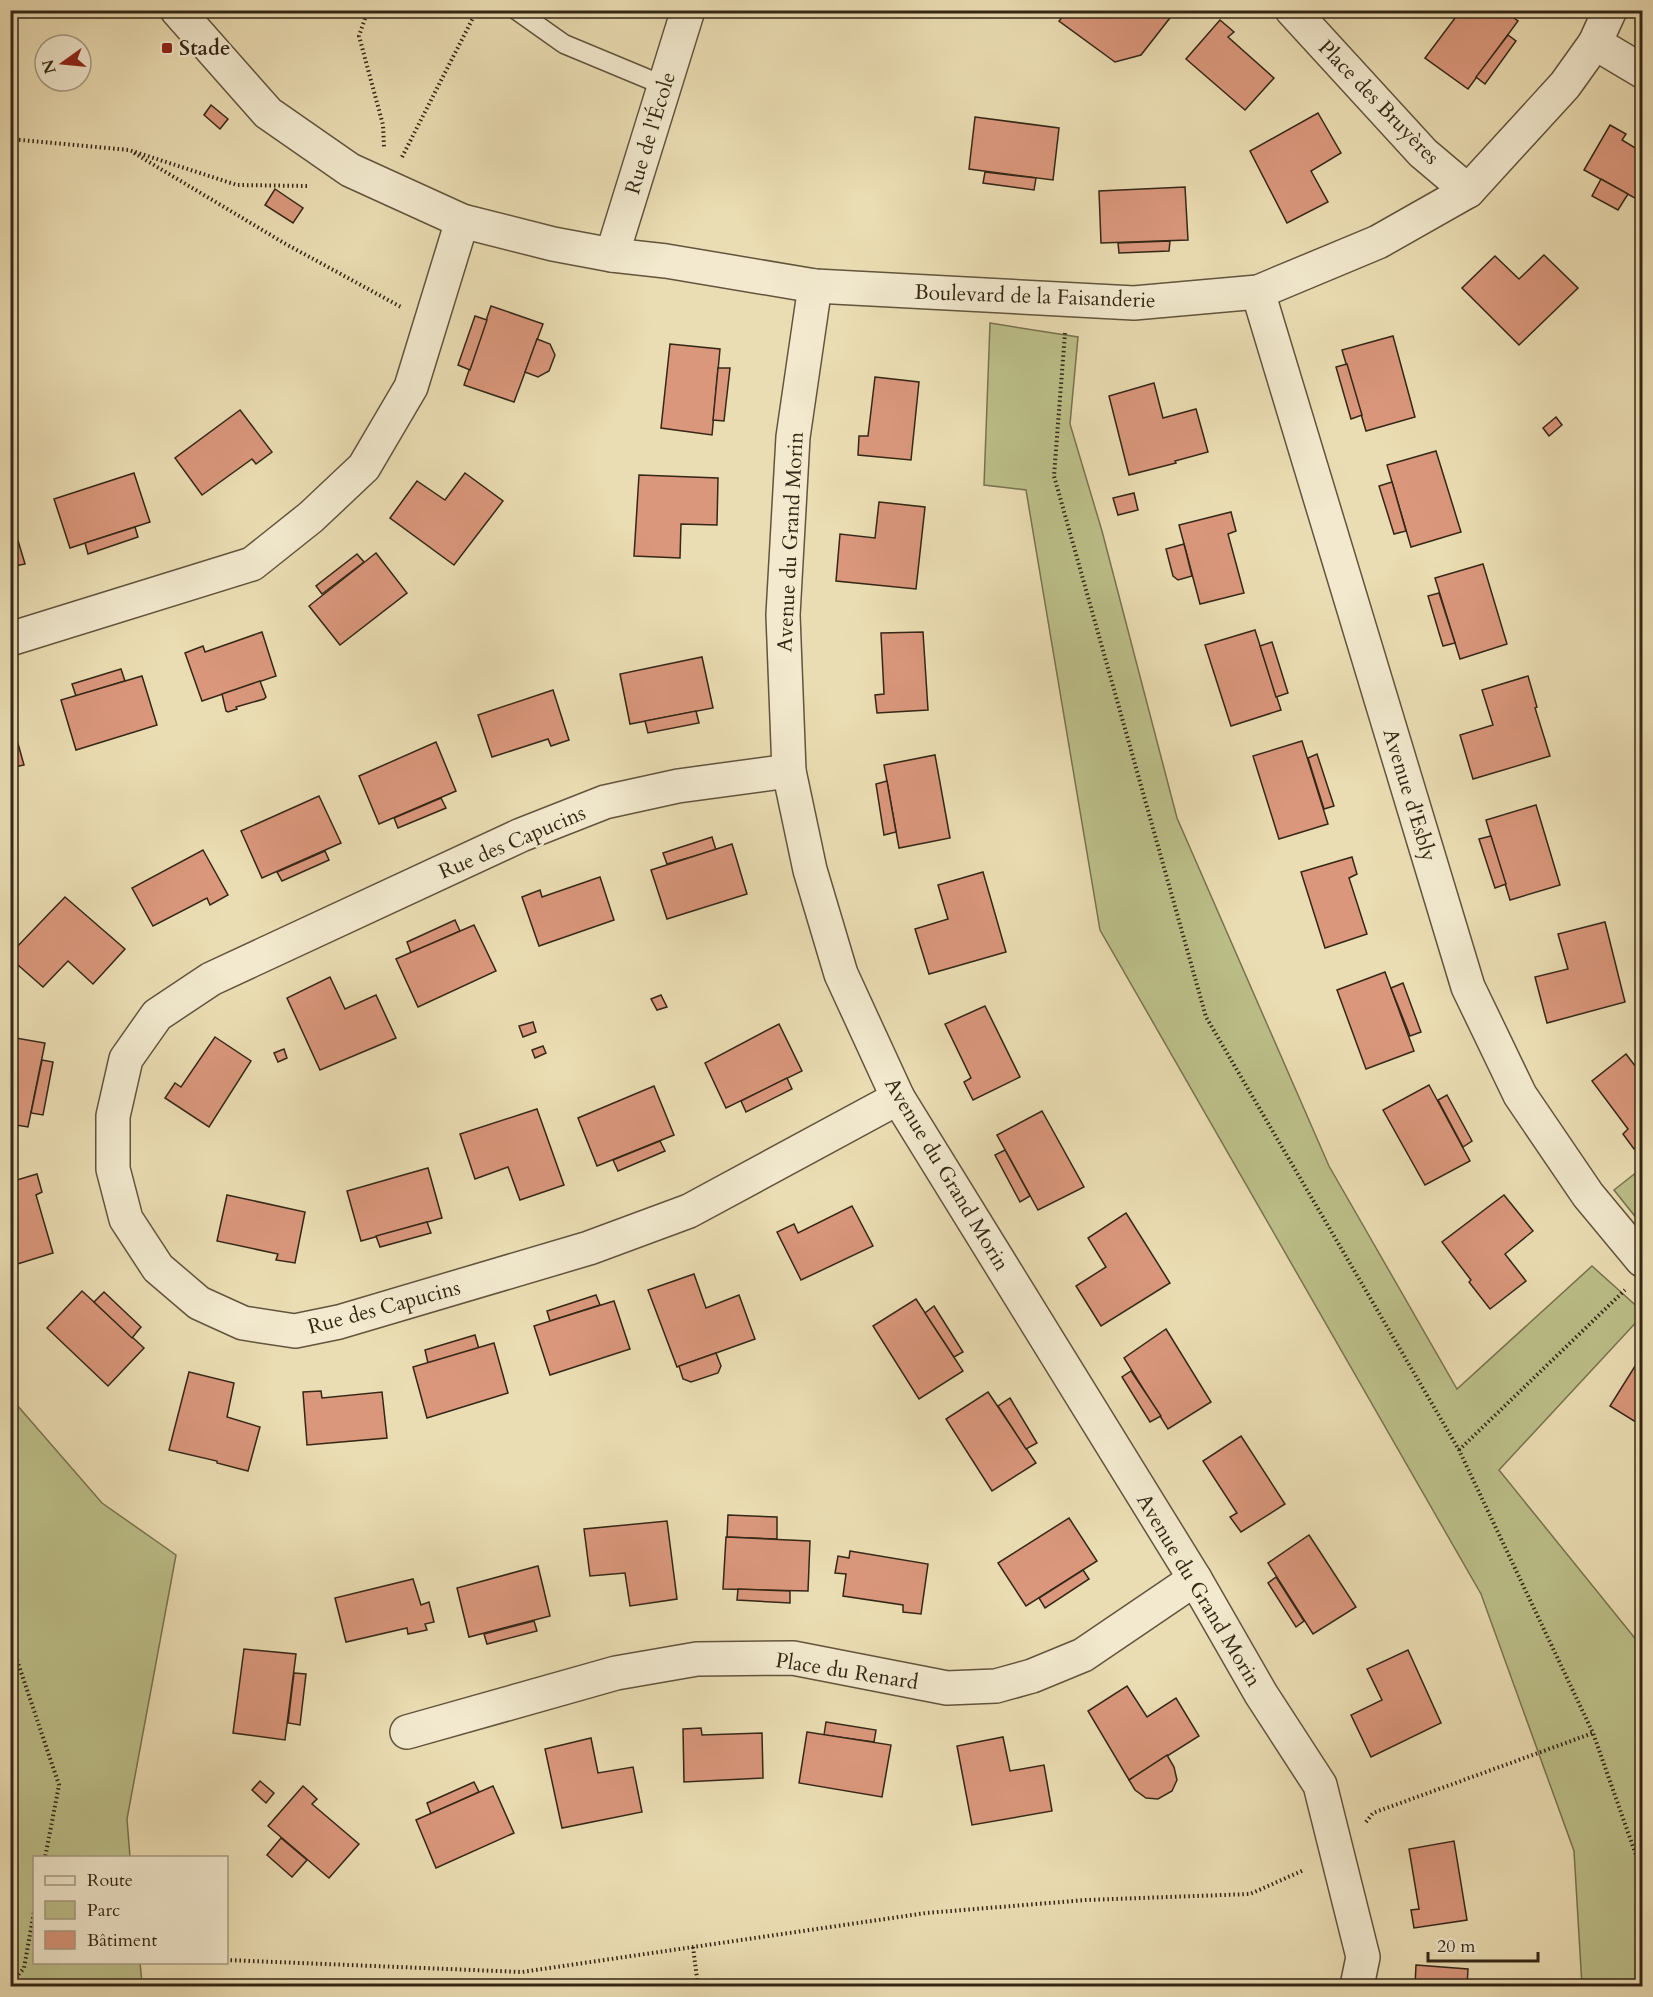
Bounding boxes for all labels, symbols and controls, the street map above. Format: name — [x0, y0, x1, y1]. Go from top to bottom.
north arrow — [33, 33, 93, 93]
place label: Stade — [179, 34, 230, 63]
street label: Place des Bruyères — [1311, 34, 1446, 171]
marker: Stade — [160, 41, 174, 55]
text: N — [37, 57, 62, 76]
street label: Rue de l'École — [618, 68, 683, 198]
street label: Boulevard de la Faisanderie — [914, 278, 1156, 315]
street label: Avenue du Grand Morin — [770, 431, 811, 653]
street label: Avenue d'Esbly — [1376, 725, 1443, 865]
street label: Rue des Capucins — [434, 798, 590, 886]
street label: Avenue du Grand Morin — [877, 1072, 1016, 1276]
street label: Rue des Capucins — [305, 1273, 464, 1342]
street label: Avenue du Grand Morin — [1129, 1488, 1268, 1692]
street label: Place du Renard — [774, 1646, 920, 1697]
legend — [33, 1856, 228, 1964]
text: Route — [87, 1868, 133, 1893]
text: Parc — [87, 1898, 120, 1923]
scale bar — [1428, 1925, 1538, 1963]
text: Bâtiment — [87, 1928, 157, 1953]
text: 20 m — [1437, 1934, 1476, 1959]

